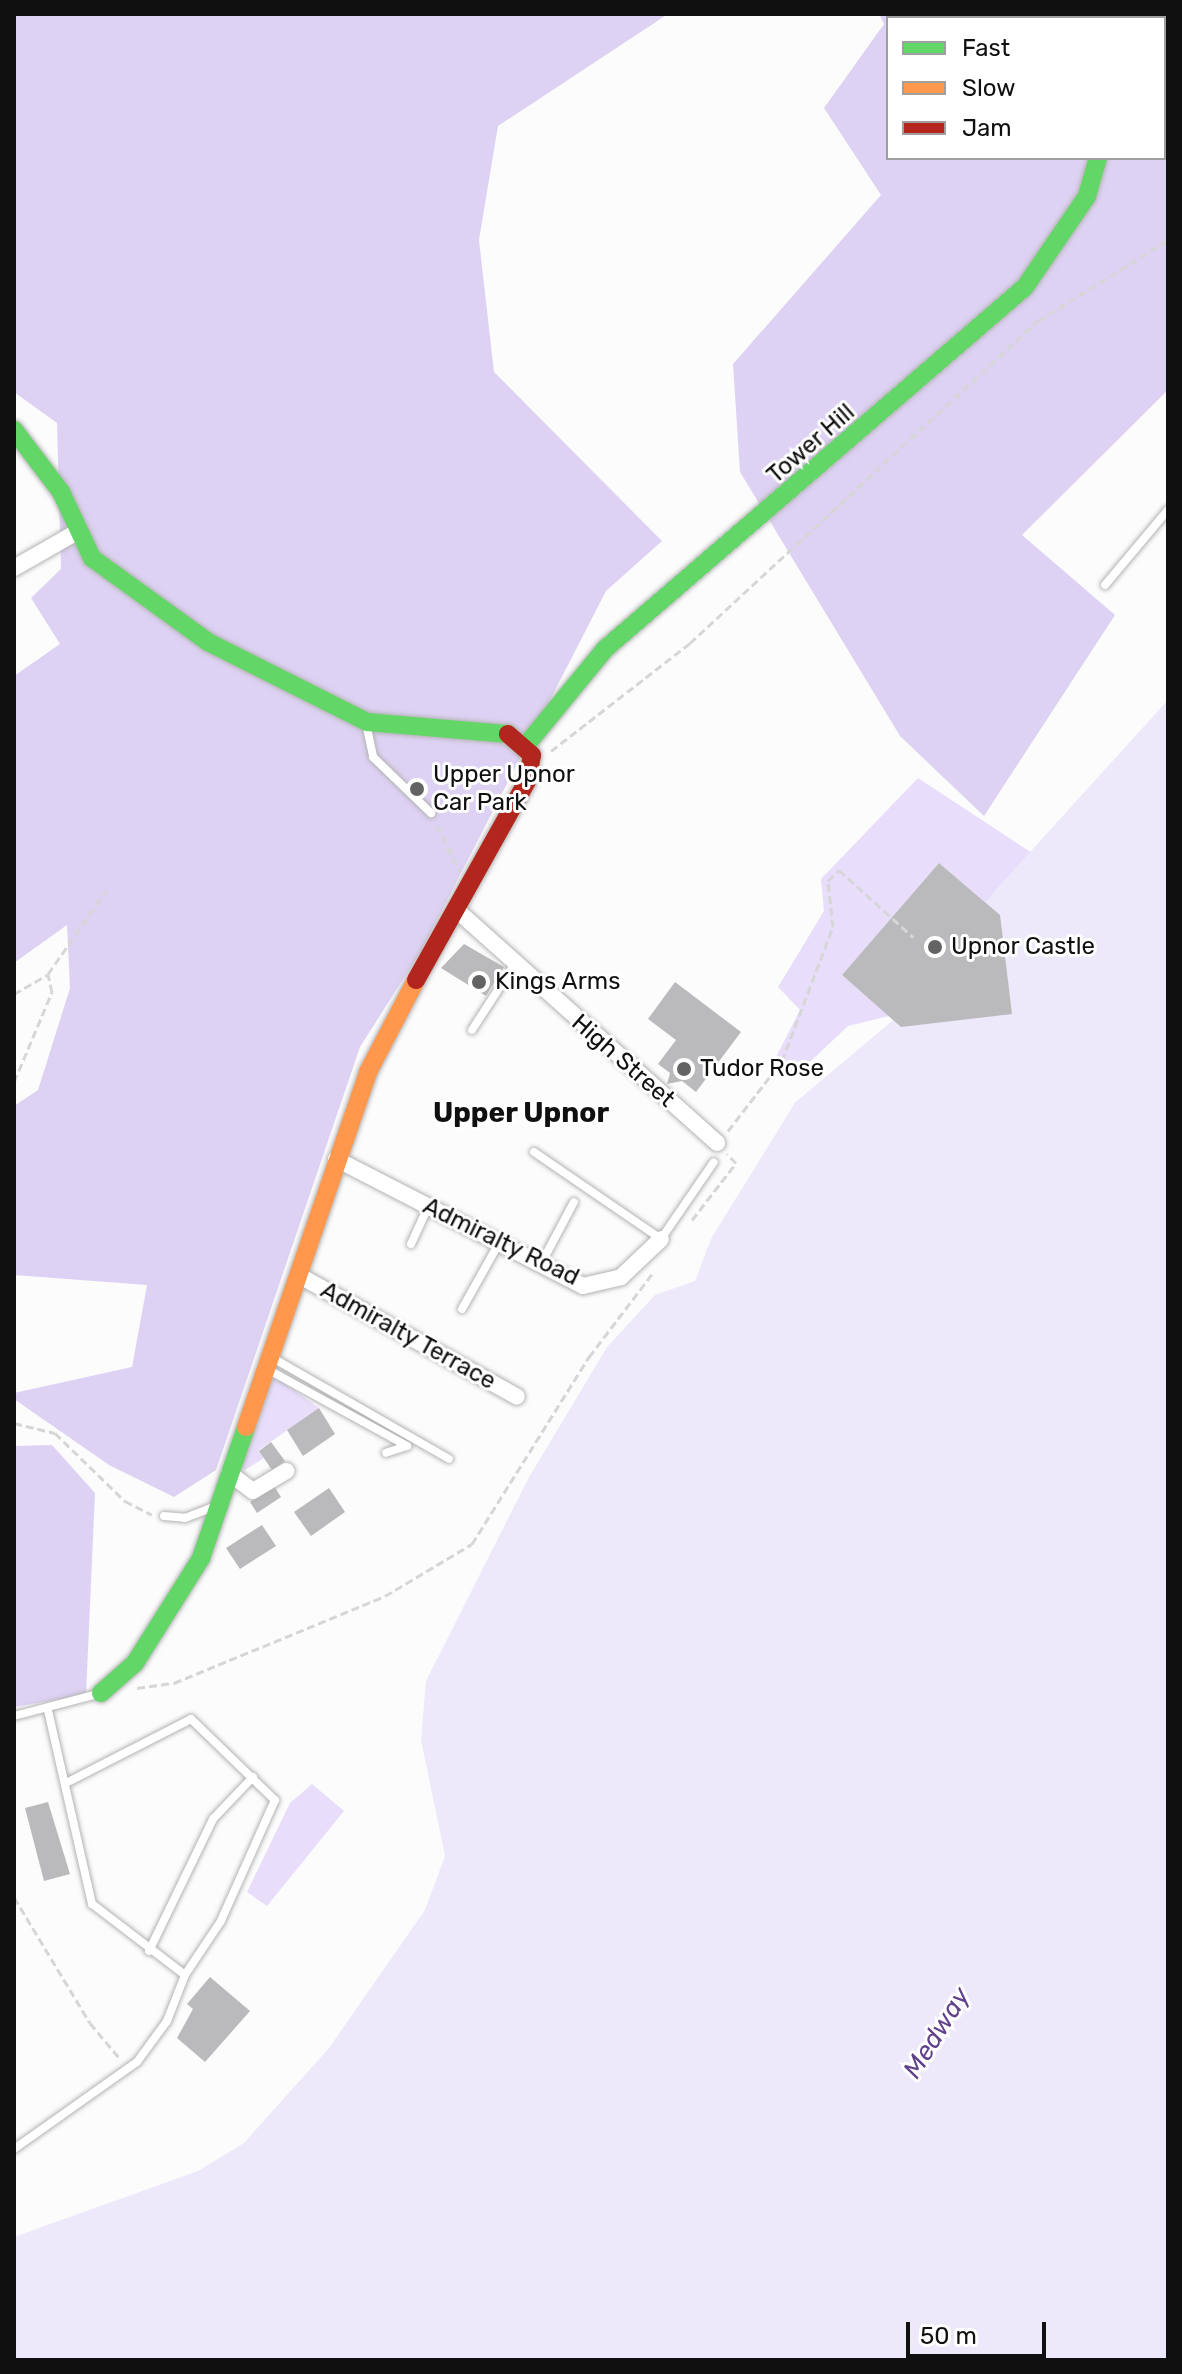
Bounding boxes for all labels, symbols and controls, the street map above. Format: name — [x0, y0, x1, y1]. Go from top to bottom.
legend — [886, 16, 1166, 160]
text: Fast — [962, 34, 1010, 62]
text: Slow — [962, 74, 1015, 102]
text: Jam — [962, 114, 1012, 142]
street label: Tower Hill — [761, 398, 861, 490]
place label: Upper Upnor Car Park — [433, 761, 575, 817]
marker: Upper Upnor Car Park — [408, 780, 426, 798]
place label: Upnor Castle — [951, 933, 1096, 961]
marker: Upnor Castle — [926, 938, 944, 956]
place label: Kings Arms — [495, 968, 621, 996]
marker: Kings Arms — [470, 973, 488, 991]
street label: High Street — [566, 1008, 680, 1114]
place label: Tudor Rose — [700, 1055, 825, 1083]
marker: Tudor Rose — [675, 1060, 693, 1078]
district label: Upper Upnor — [433, 1096, 609, 1130]
street label: Admiralty Road — [418, 1192, 584, 1292]
street label: Admiralty Terrace — [315, 1276, 501, 1396]
water label: Medway — [897, 1982, 977, 2084]
scale bar — [910, 2306, 1050, 2356]
text: 50 m — [920, 2322, 977, 2350]

